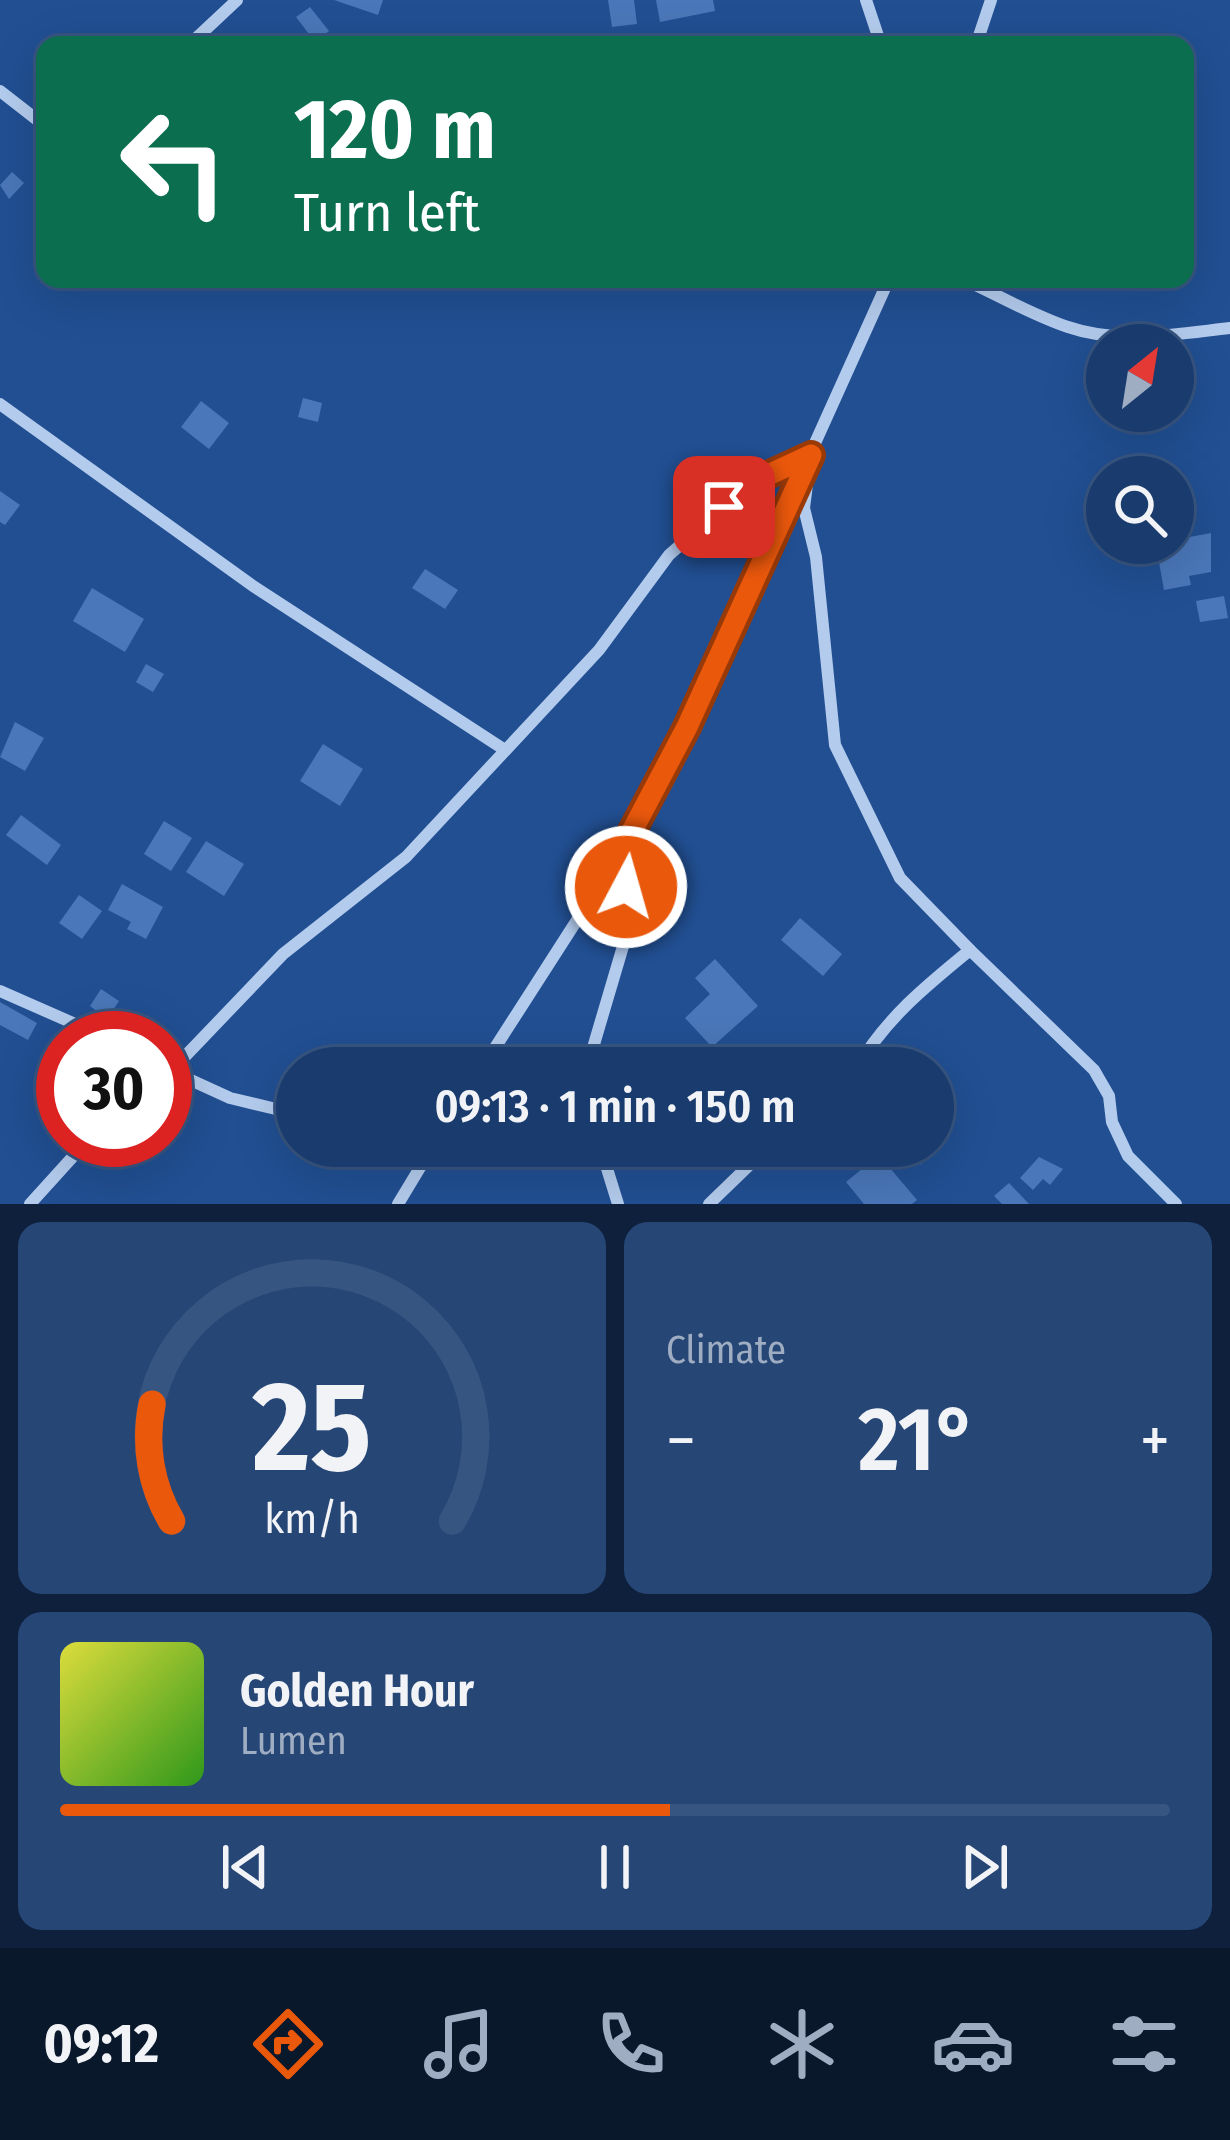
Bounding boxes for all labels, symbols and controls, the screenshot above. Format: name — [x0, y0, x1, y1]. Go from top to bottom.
text: 120 m — [294, 79, 496, 180]
icon: left — [96, 84, 252, 240]
text: Turn left — [294, 181, 480, 245]
north arrow — [1086, 324, 1194, 432]
map controls — [1086, 324, 1194, 564]
pin — [673, 456, 775, 558]
button: search — [1086, 456, 1194, 564]
icon: arrive — [691, 474, 757, 540]
position arrow — [563, 824, 689, 950]
speed limit sign: 30 — [36, 1011, 192, 1167]
text: 09:13 · 1 min · 150 m — [434, 1080, 796, 1134]
text: Climate — [666, 1327, 786, 1373]
text: 25 — [251, 1353, 372, 1503]
text: 21° — [858, 1386, 977, 1494]
text: − — [666, 1401, 696, 1480]
text: + — [1140, 1401, 1170, 1480]
text: km/h — [264, 1493, 360, 1544]
text: Golden Hour — [240, 1664, 474, 1718]
text: Lumen — [240, 1718, 347, 1764]
icon: previous — [212, 1834, 278, 1900]
icon: pause — [582, 1834, 648, 1900]
icon: next — [952, 1834, 1018, 1900]
icon: directions — [246, 2002, 330, 2086]
icon: music — [417, 2002, 501, 2086]
icon: phone — [589, 2002, 673, 2086]
icon: climate — [760, 2002, 844, 2086]
icon: car — [931, 2002, 1015, 2086]
icon: filters — [1102, 2002, 1186, 2086]
text: 09:12 — [44, 2012, 159, 2076]

